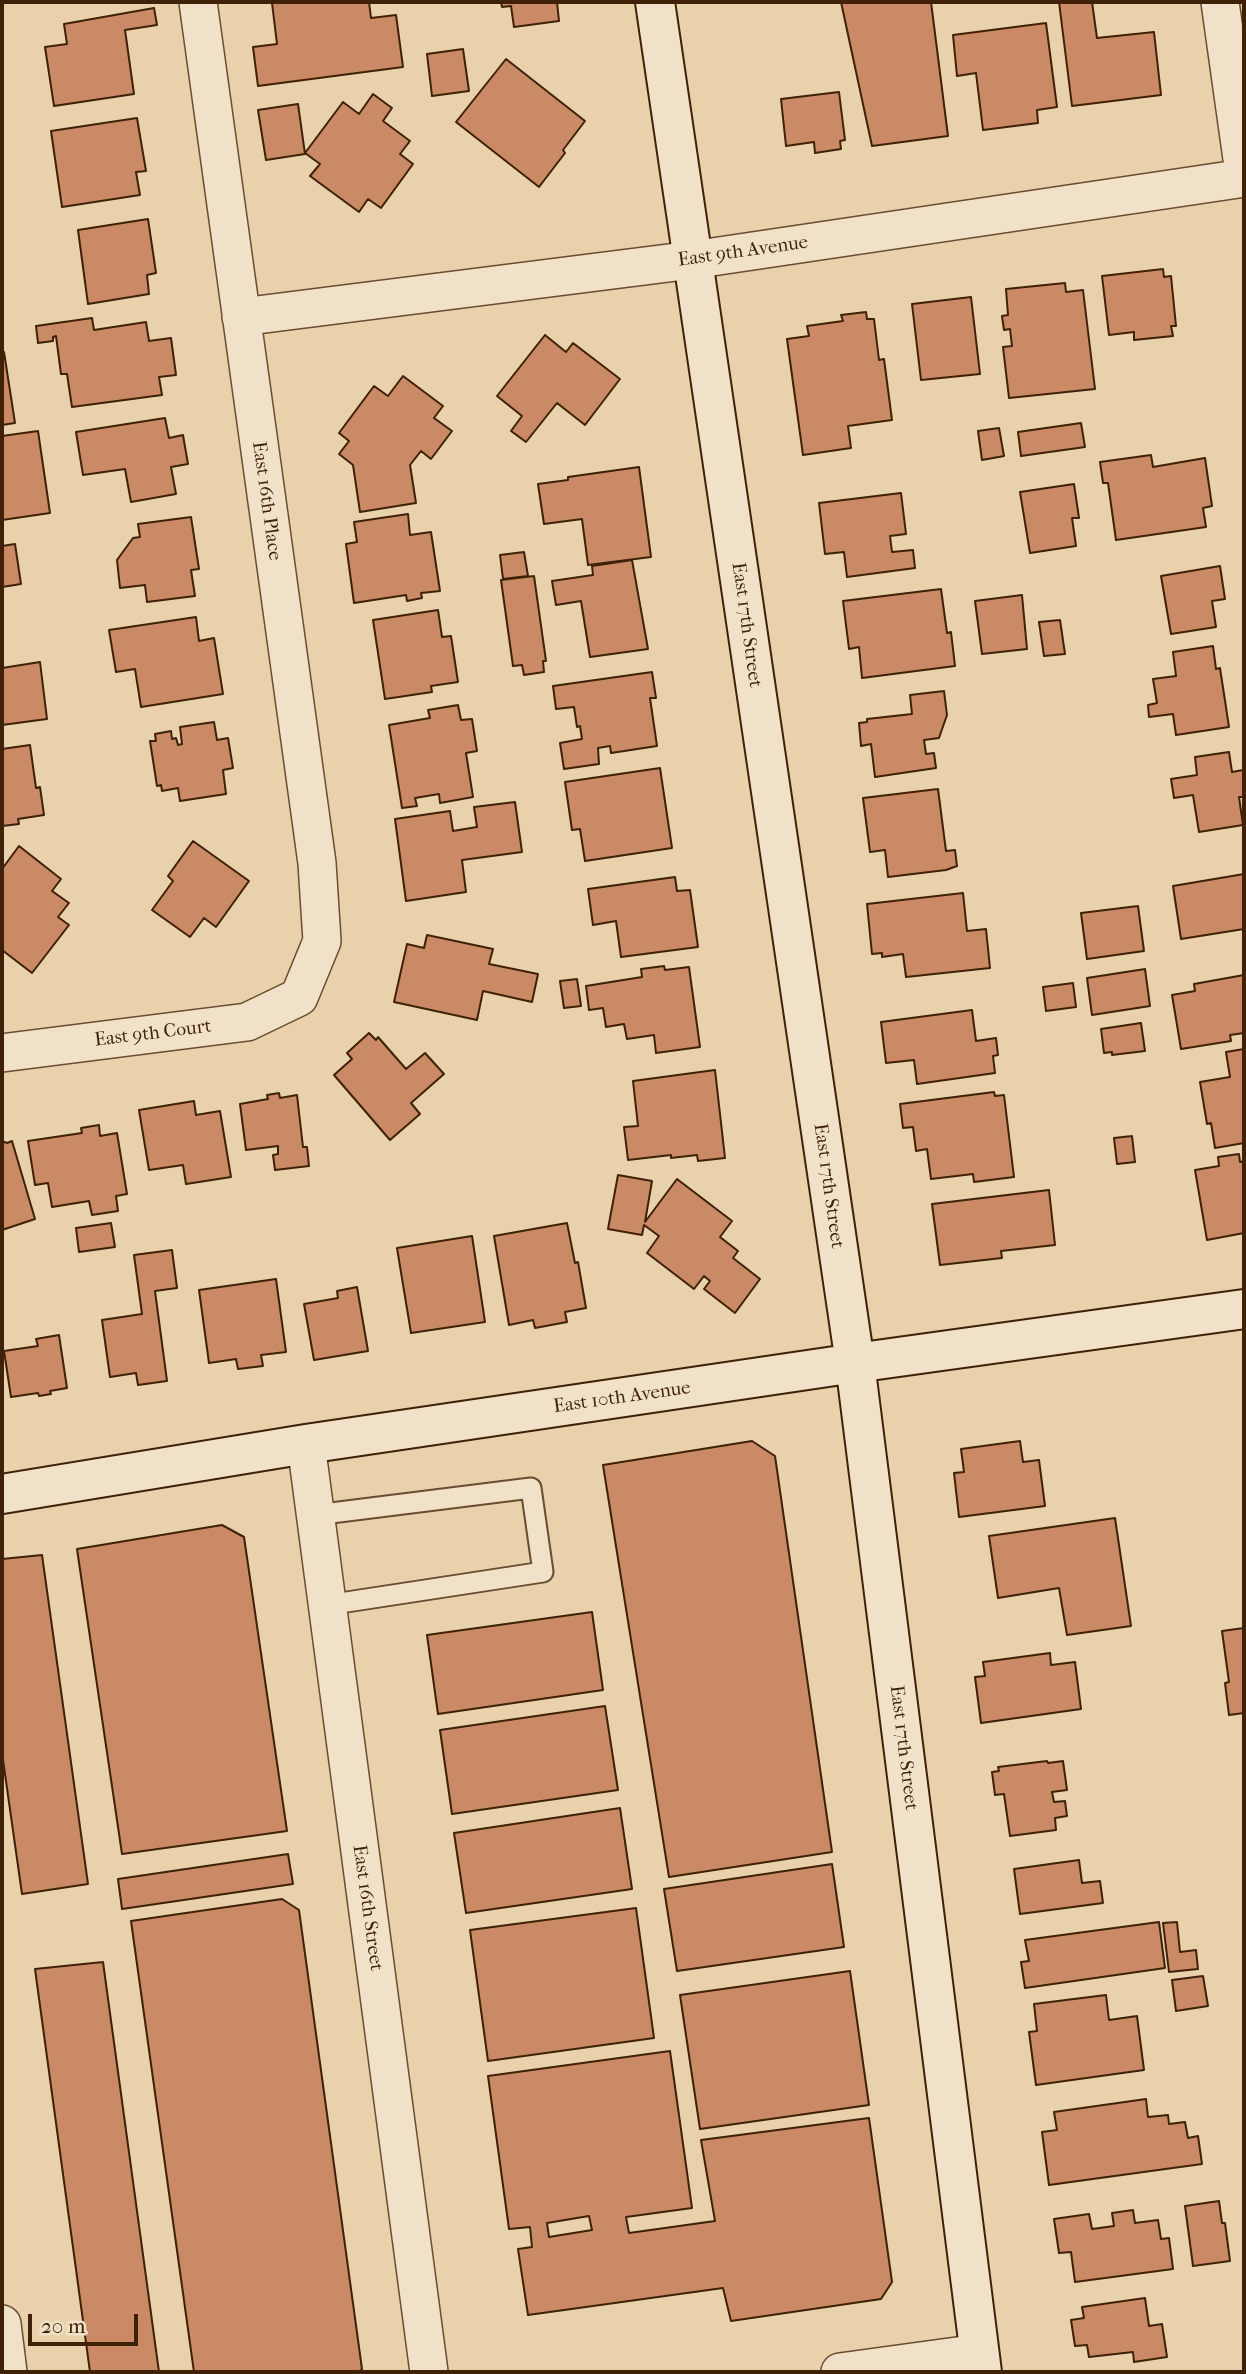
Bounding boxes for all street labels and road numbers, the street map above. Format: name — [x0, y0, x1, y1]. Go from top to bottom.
street label: East 9th Avenue — [677, 232, 809, 272]
street label: East 16th Place — [246, 440, 286, 562]
street label: East 17th Street — [726, 561, 766, 689]
street label: East 9th Court — [93, 1016, 213, 1052]
street label: East 17th Street — [808, 1122, 848, 1250]
street label: East 10th Avenue — [552, 1377, 692, 1419]
street label: East 17th Street — [884, 1684, 922, 1812]
street label: East 16th Street — [347, 1844, 387, 1972]

